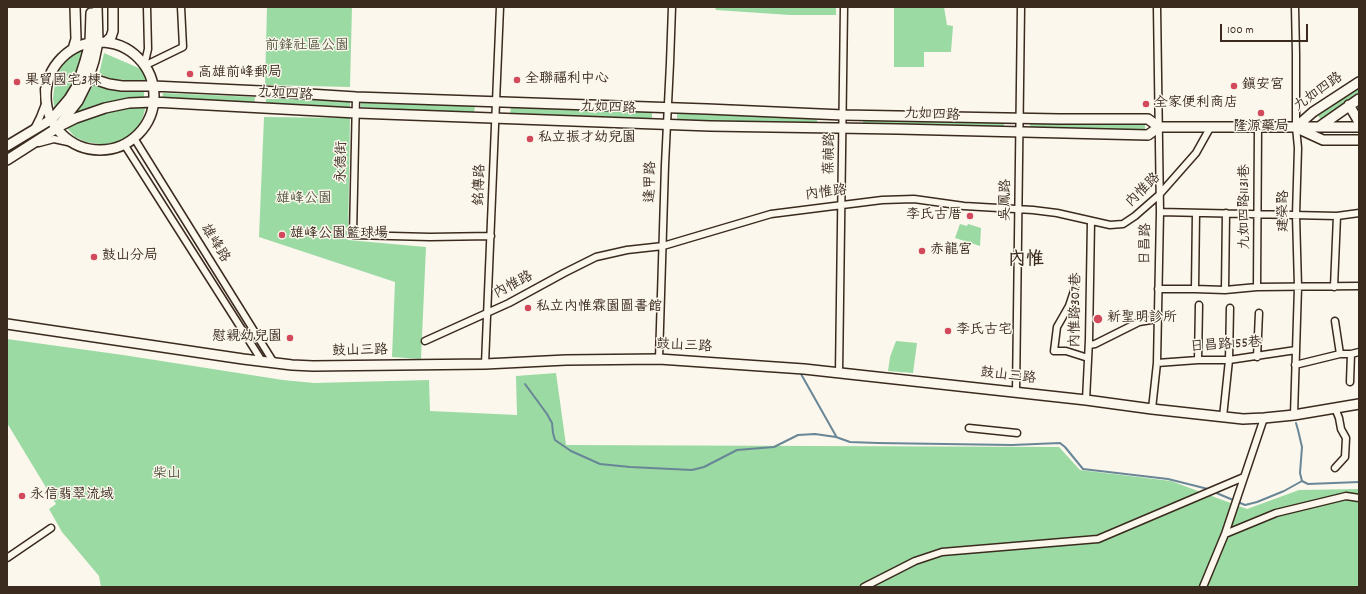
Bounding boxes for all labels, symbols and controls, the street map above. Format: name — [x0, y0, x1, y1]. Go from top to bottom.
scale bar — [1222, 16, 1310, 42]
text: 100 m — [1227, 22, 1254, 39]
park label: 前鋒社區公園 — [265, 39, 349, 55]
place label: 高雄前峰郵局 — [198, 66, 282, 82]
marker: 高雄前峰郵局 — [185, 69, 195, 79]
street label: 九如四路 — [1291, 70, 1347, 116]
place label: 全聯福利中心 — [525, 72, 609, 88]
place label: 果貿國宅3棟 — [25, 74, 101, 90]
marker: 全聯福利中心 — [512, 75, 522, 85]
marker: 果貿國宅3棟 — [12, 77, 22, 87]
place label: 鎮安宮 — [1242, 78, 1284, 94]
marker: 鎮安宮 — [1229, 81, 1239, 91]
street label: 九如四路 — [256, 85, 314, 105]
place label: 全家便利商店 — [1154, 96, 1238, 112]
marker: 全家便利商店 — [1141, 99, 1151, 109]
street label: 九如四路 — [580, 100, 636, 118]
street label: 九如四路 — [904, 107, 960, 125]
marker: 隆源藥局 — [1256, 108, 1266, 118]
place label: 隆源藥局 — [1233, 120, 1289, 136]
place label: 私立振才幼兒園 — [538, 131, 636, 147]
street label: 葆禎路 — [822, 133, 840, 175]
marker: 私立振才幼兒園 — [525, 134, 535, 144]
street label: 永德街 — [334, 141, 352, 183]
street label: 逢甲路 — [643, 161, 661, 203]
street label: 銘傳路 — [472, 164, 490, 206]
street label: 九如四路1131巷 — [1238, 164, 1254, 250]
street label: 內惟路 — [1123, 170, 1165, 212]
street label: 吳鳳路 — [998, 179, 1016, 221]
street label: 內惟路 — [804, 183, 848, 205]
street label: 建榮路 — [1277, 190, 1293, 232]
park label: 雄峰公園 — [276, 192, 332, 208]
place label: 李氏古厝 — [906, 208, 962, 224]
marker: 李氏古厝 — [965, 211, 975, 221]
street label: 雄峰路 — [196, 222, 232, 266]
street label: 日昌路 — [1138, 223, 1156, 265]
place label: 雄峰公園籃球場 — [290, 227, 388, 243]
marker: 雄峰公園籃球場 — [277, 230, 287, 240]
place label: 赤龍宮 — [930, 243, 972, 259]
marker: 赤龍宮 — [917, 246, 927, 256]
place label: 鼓山分局 — [102, 249, 158, 265]
district label: 内惟 — [1008, 251, 1044, 273]
marker: 鼓山分局 — [89, 252, 99, 262]
street label: 內惟路 — [492, 269, 536, 303]
street label: 內惟路307巷 — [1068, 272, 1086, 348]
place label: 私立內惟霖園圖書館 — [536, 300, 662, 316]
marker: 私立內惟霖園圖書館 — [523, 303, 533, 313]
place label: 新聖明診所 — [1107, 311, 1177, 327]
marker: 新聖明診所 — [1092, 313, 1104, 325]
place label: 李氏古宅 — [956, 323, 1012, 339]
marker: 李氏古宅 — [943, 326, 953, 336]
place label: 慰親幼兒園 — [212, 330, 282, 346]
marker: 慰親幼兒園 — [285, 333, 295, 343]
street label: 日昌路155巷 — [1189, 335, 1263, 357]
street label: 鼓山三路 — [656, 337, 712, 357]
street label: 鼓山三路 — [332, 343, 388, 361]
street label: 鼓山三路 — [979, 365, 1037, 389]
park label: 柴山 — [153, 467, 181, 483]
place label: 永信翡翠流域 — [30, 488, 114, 504]
marker: 永信翡翠流域 — [17, 491, 27, 501]

